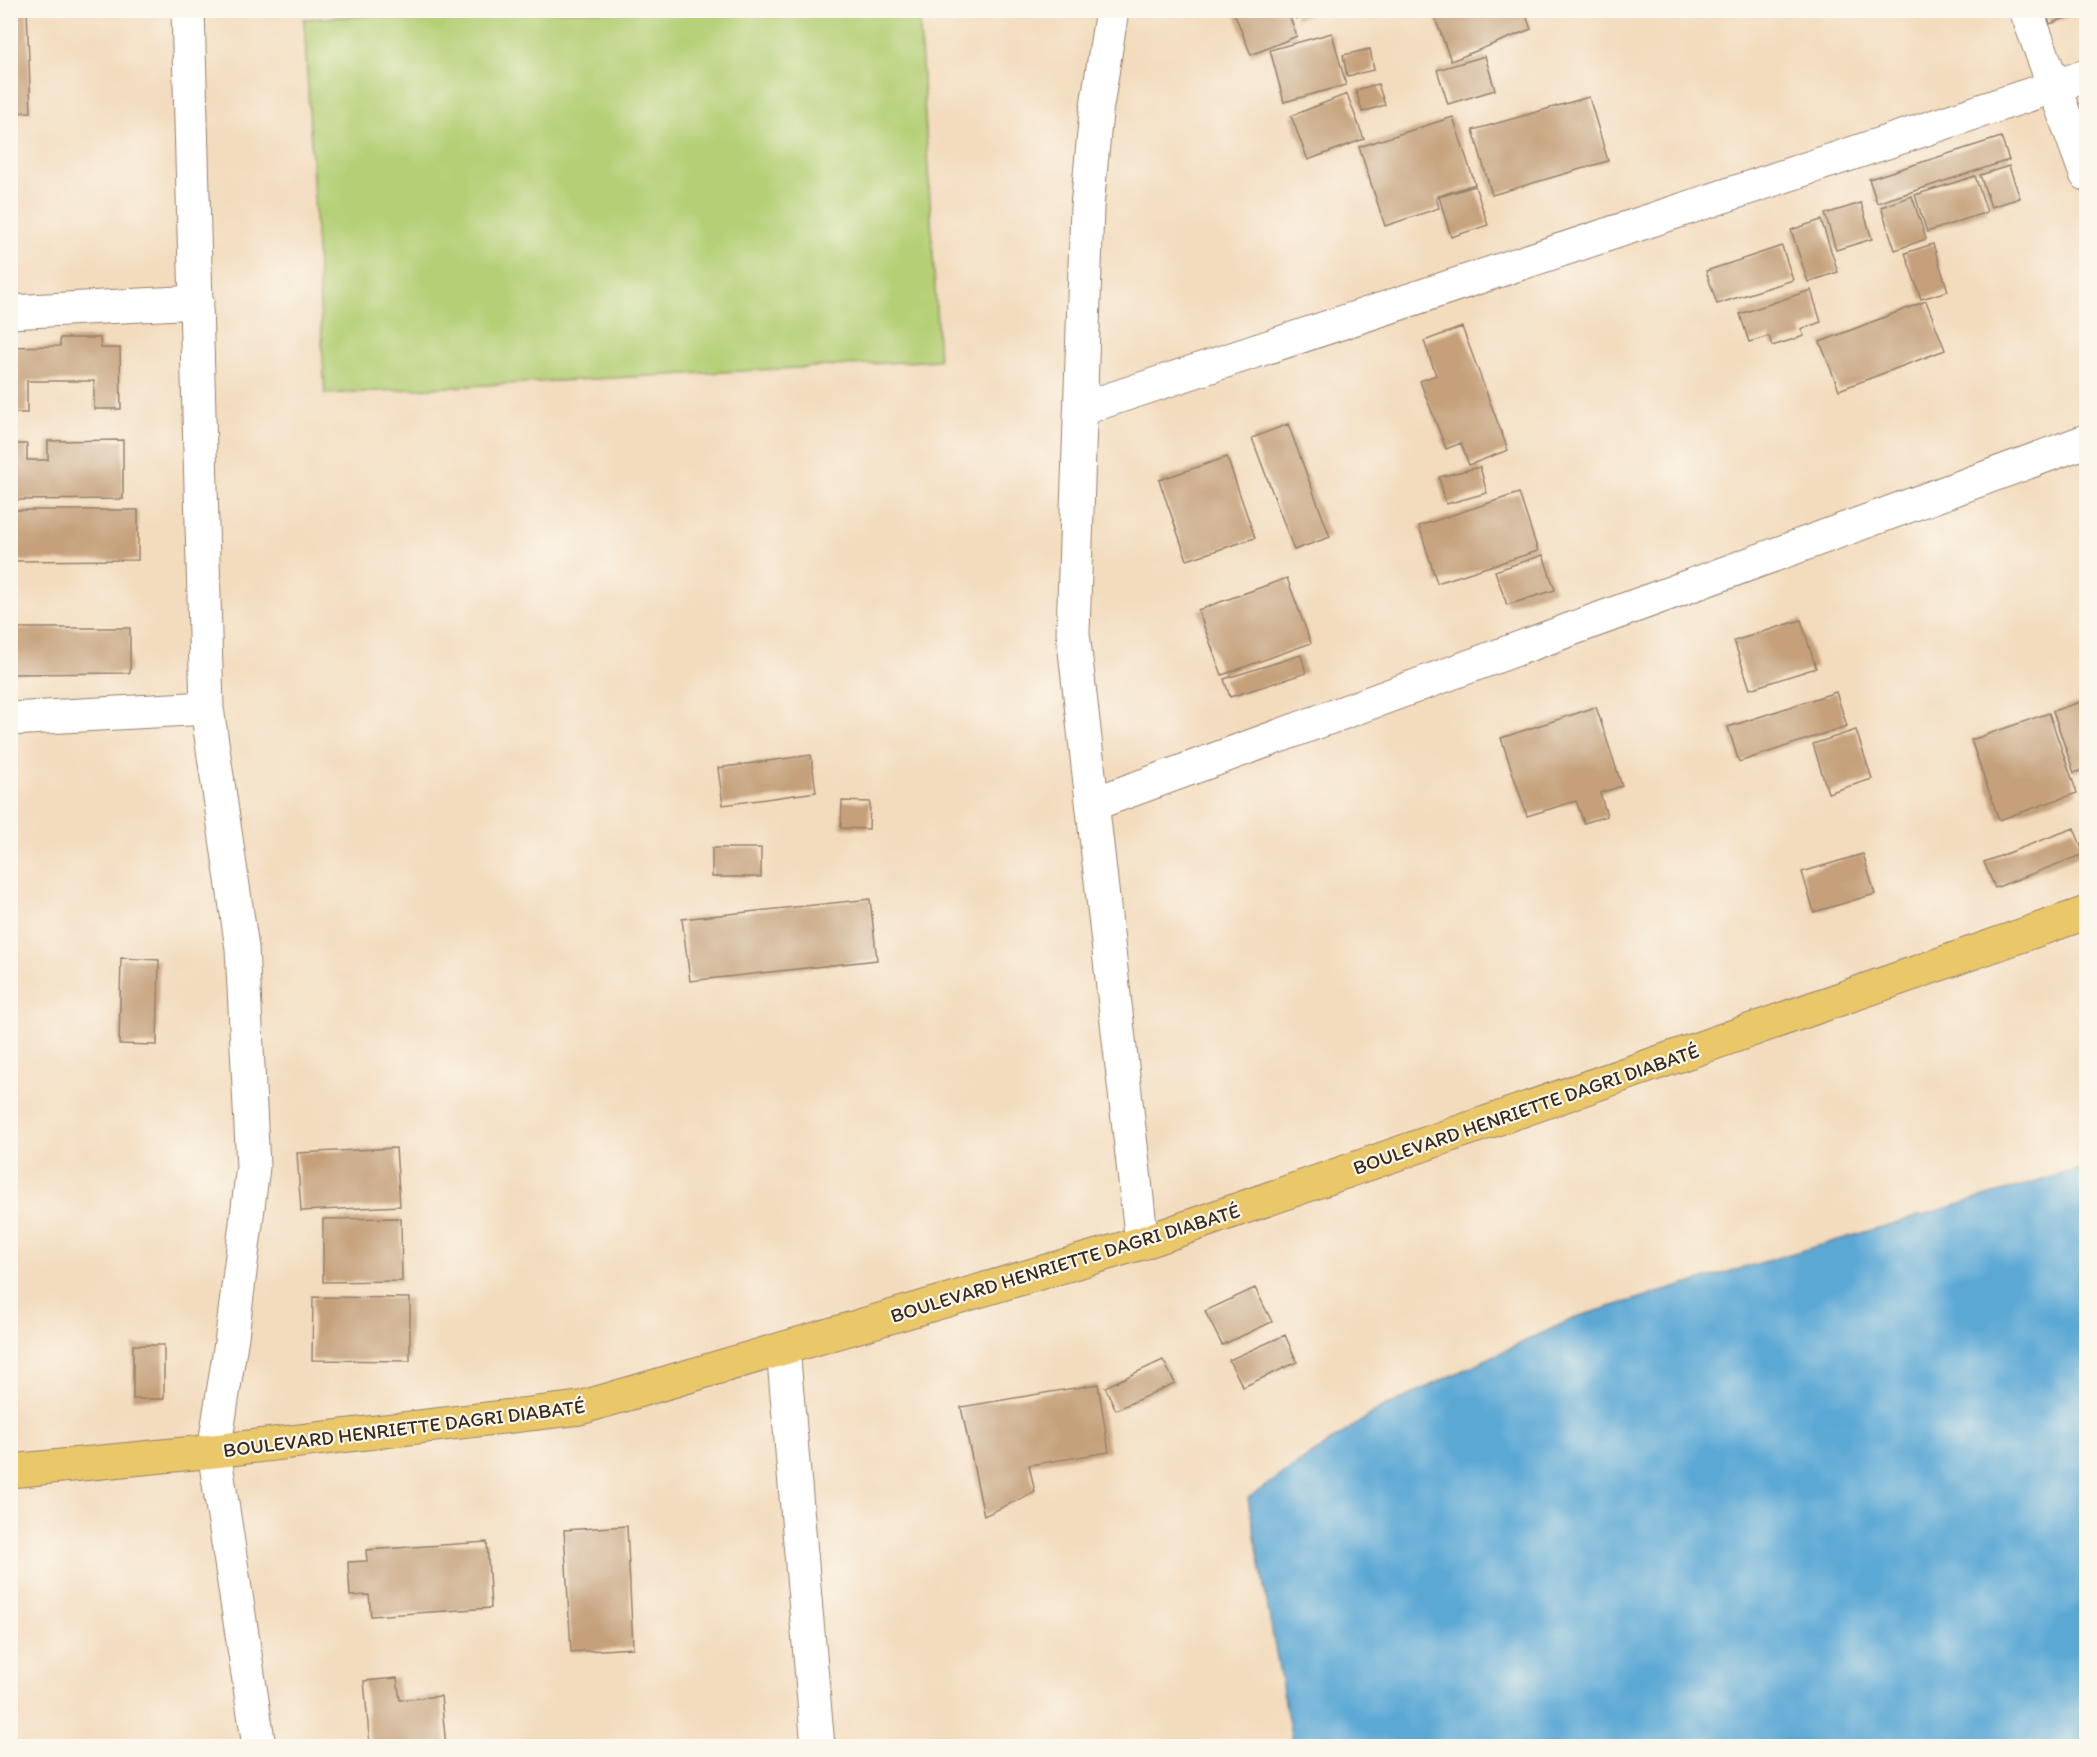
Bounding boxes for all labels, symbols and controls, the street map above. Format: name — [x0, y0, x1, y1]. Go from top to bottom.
street label: BOULEVARD HENRIETTE DAGRI DIABATÉ — [1350, 1038, 1702, 1180]
street label: BOULEVARD HENRIETTE DAGRI DIABATÉ — [887, 1198, 1243, 1328]
street label: BOULEVARD HENRIETTE DAGRI DIABATÉ — [222, 1394, 586, 1462]

